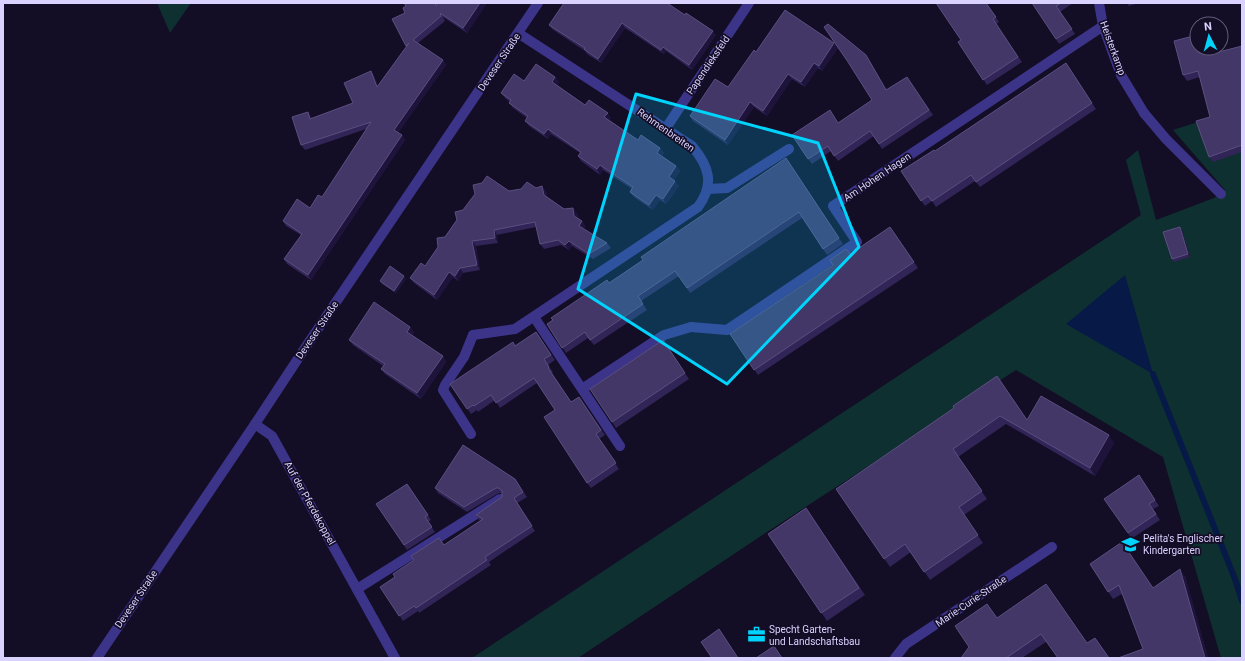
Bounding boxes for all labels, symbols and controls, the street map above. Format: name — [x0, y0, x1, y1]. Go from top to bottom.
north arrow — [1189, 16, 1229, 56]
street label: Heisterkamp — [1098, 19, 1128, 77]
text: N — [1203, 20, 1213, 33]
street label: Deveser Straße — [476, 31, 522, 93]
street label: Papendieksfeld — [684, 34, 732, 96]
street label: Rehmenbreiten — [635, 106, 697, 154]
street label: Am Hohen Hagen — [841, 151, 913, 203]
street label: Deveser Straße — [294, 299, 340, 361]
street label: Auf der Pferdekoppel — [282, 459, 338, 547]
place label: Pelita's Englischer Kindergarten — [1143, 533, 1224, 556]
school or university icon: Pelita's Englischer Kindergarten — [1120, 534, 1140, 554]
street label: Deveser Straße — [113, 568, 159, 630]
street label: Marie-Curie-Straße — [933, 573, 1009, 629]
place label: Specht Garten- und Landschaftsbau — [769, 624, 860, 647]
office icon: Specht Garten- und Landschaftsbau — [746, 625, 766, 645]

